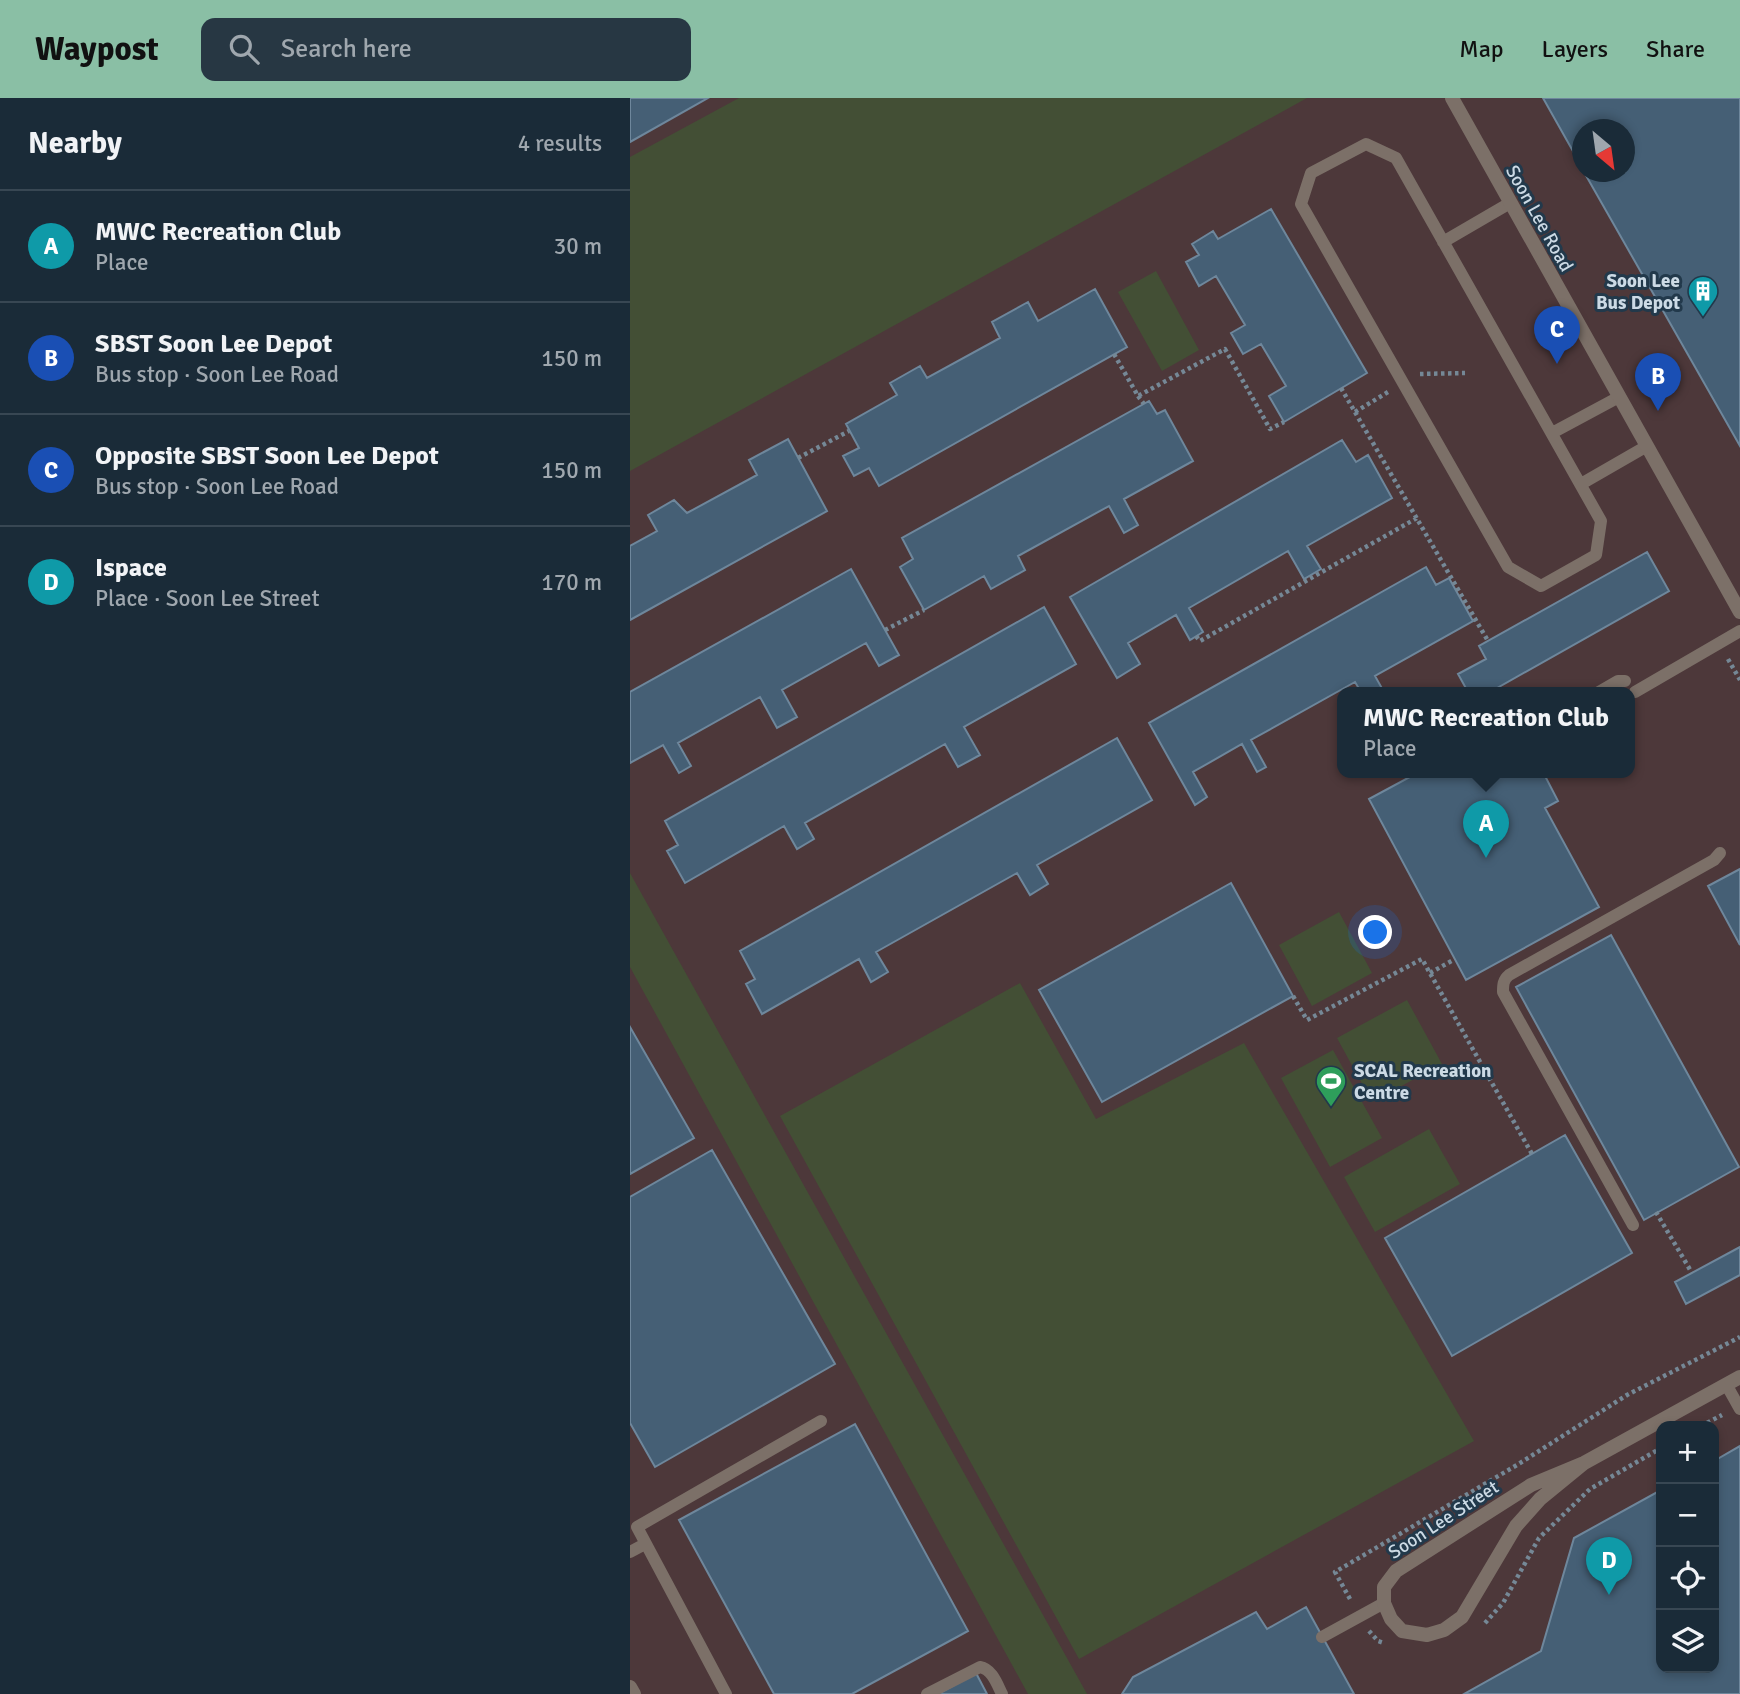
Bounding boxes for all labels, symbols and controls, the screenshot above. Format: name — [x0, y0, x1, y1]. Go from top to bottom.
search box — [201, 18, 691, 81]
text: Waypost — [35, 29, 159, 70]
icon: search — [225, 30, 263, 68]
text: Search here — [281, 33, 412, 65]
text: Map — [1459, 34, 1504, 64]
text: Layers — [1542, 34, 1608, 64]
text: Share — [1646, 34, 1705, 64]
north arrow — [1572, 119, 1635, 182]
text: Nearby — [28, 125, 122, 162]
text: 4 results — [518, 129, 602, 158]
street label: Soon Lee Road — [1500, 161, 1578, 276]
text: MWC Recreation Club — [95, 216, 341, 248]
text: A — [44, 232, 58, 261]
text: 30 m — [554, 232, 602, 261]
text: Place — [95, 248, 149, 277]
place label: Soon Lee Bus Depot — [1596, 269, 1680, 315]
building icon: Soon Lee Bus Depot — [1686, 274, 1720, 318]
pin: C — [1534, 306, 1580, 364]
text: SBST Soon Lee Depot — [95, 328, 332, 360]
text: B — [44, 344, 58, 373]
text: 150 m — [541, 344, 602, 373]
pin: B — [1635, 353, 1681, 411]
text: Bus stop · Soon Lee Road — [95, 360, 339, 389]
text: Opposite SBST Soon Lee Depot — [95, 440, 439, 472]
text: C — [44, 456, 58, 485]
text: 150 m — [541, 456, 602, 485]
text: Bus stop · Soon Lee Road — [95, 472, 339, 501]
text: Ispace — [95, 552, 167, 584]
text: D — [43, 568, 59, 597]
text: 170 m — [541, 568, 602, 597]
text: Place · Soon Lee Street — [95, 584, 319, 613]
popup — [1337, 687, 1635, 778]
text: MWC Recreation Club — [1363, 702, 1609, 734]
text: Place — [1363, 734, 1417, 763]
pin: A — [1463, 800, 1509, 858]
your location — [1358, 915, 1392, 949]
place label: SCAL Recreation Centre — [1354, 1059, 1491, 1105]
sports icon: SCAL Recreation Centre — [1314, 1064, 1348, 1108]
map controls — [1656, 1421, 1719, 1673]
button: + — [1656, 1421, 1719, 1484]
street label: Soon Lee Street — [1384, 1475, 1504, 1564]
button: − — [1656, 1484, 1719, 1547]
pin: D — [1586, 1537, 1632, 1595]
button: locate — [1656, 1547, 1719, 1610]
button: layers — [1656, 1610, 1719, 1673]

